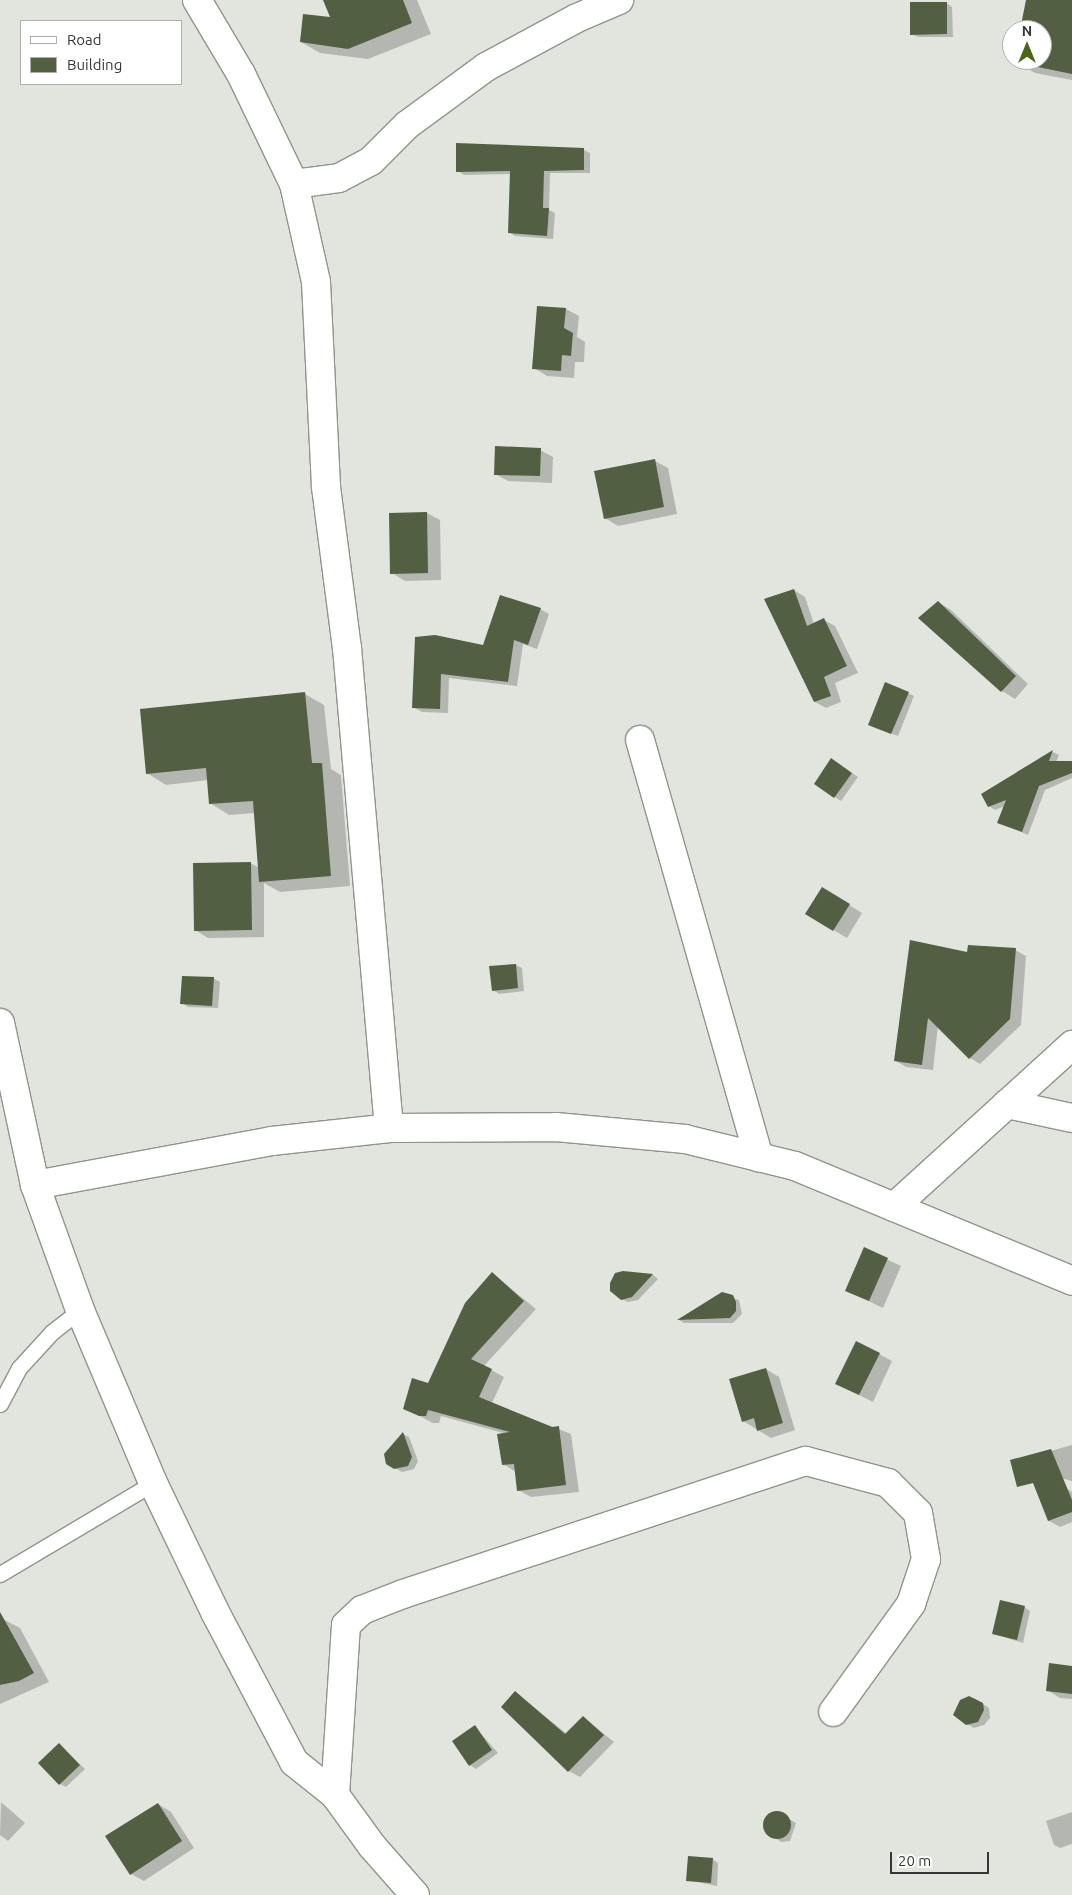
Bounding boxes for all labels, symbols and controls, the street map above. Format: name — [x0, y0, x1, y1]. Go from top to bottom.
legend — [20, 20, 182, 85]
north arrow — [1002, 20, 1052, 70]
text: N — [1022, 23, 1032, 39]
text: Road — [67, 31, 102, 48]
text: Building — [67, 56, 122, 73]
scale bar — [892, 1842, 991, 1874]
text: 20 m — [898, 1852, 931, 1869]

